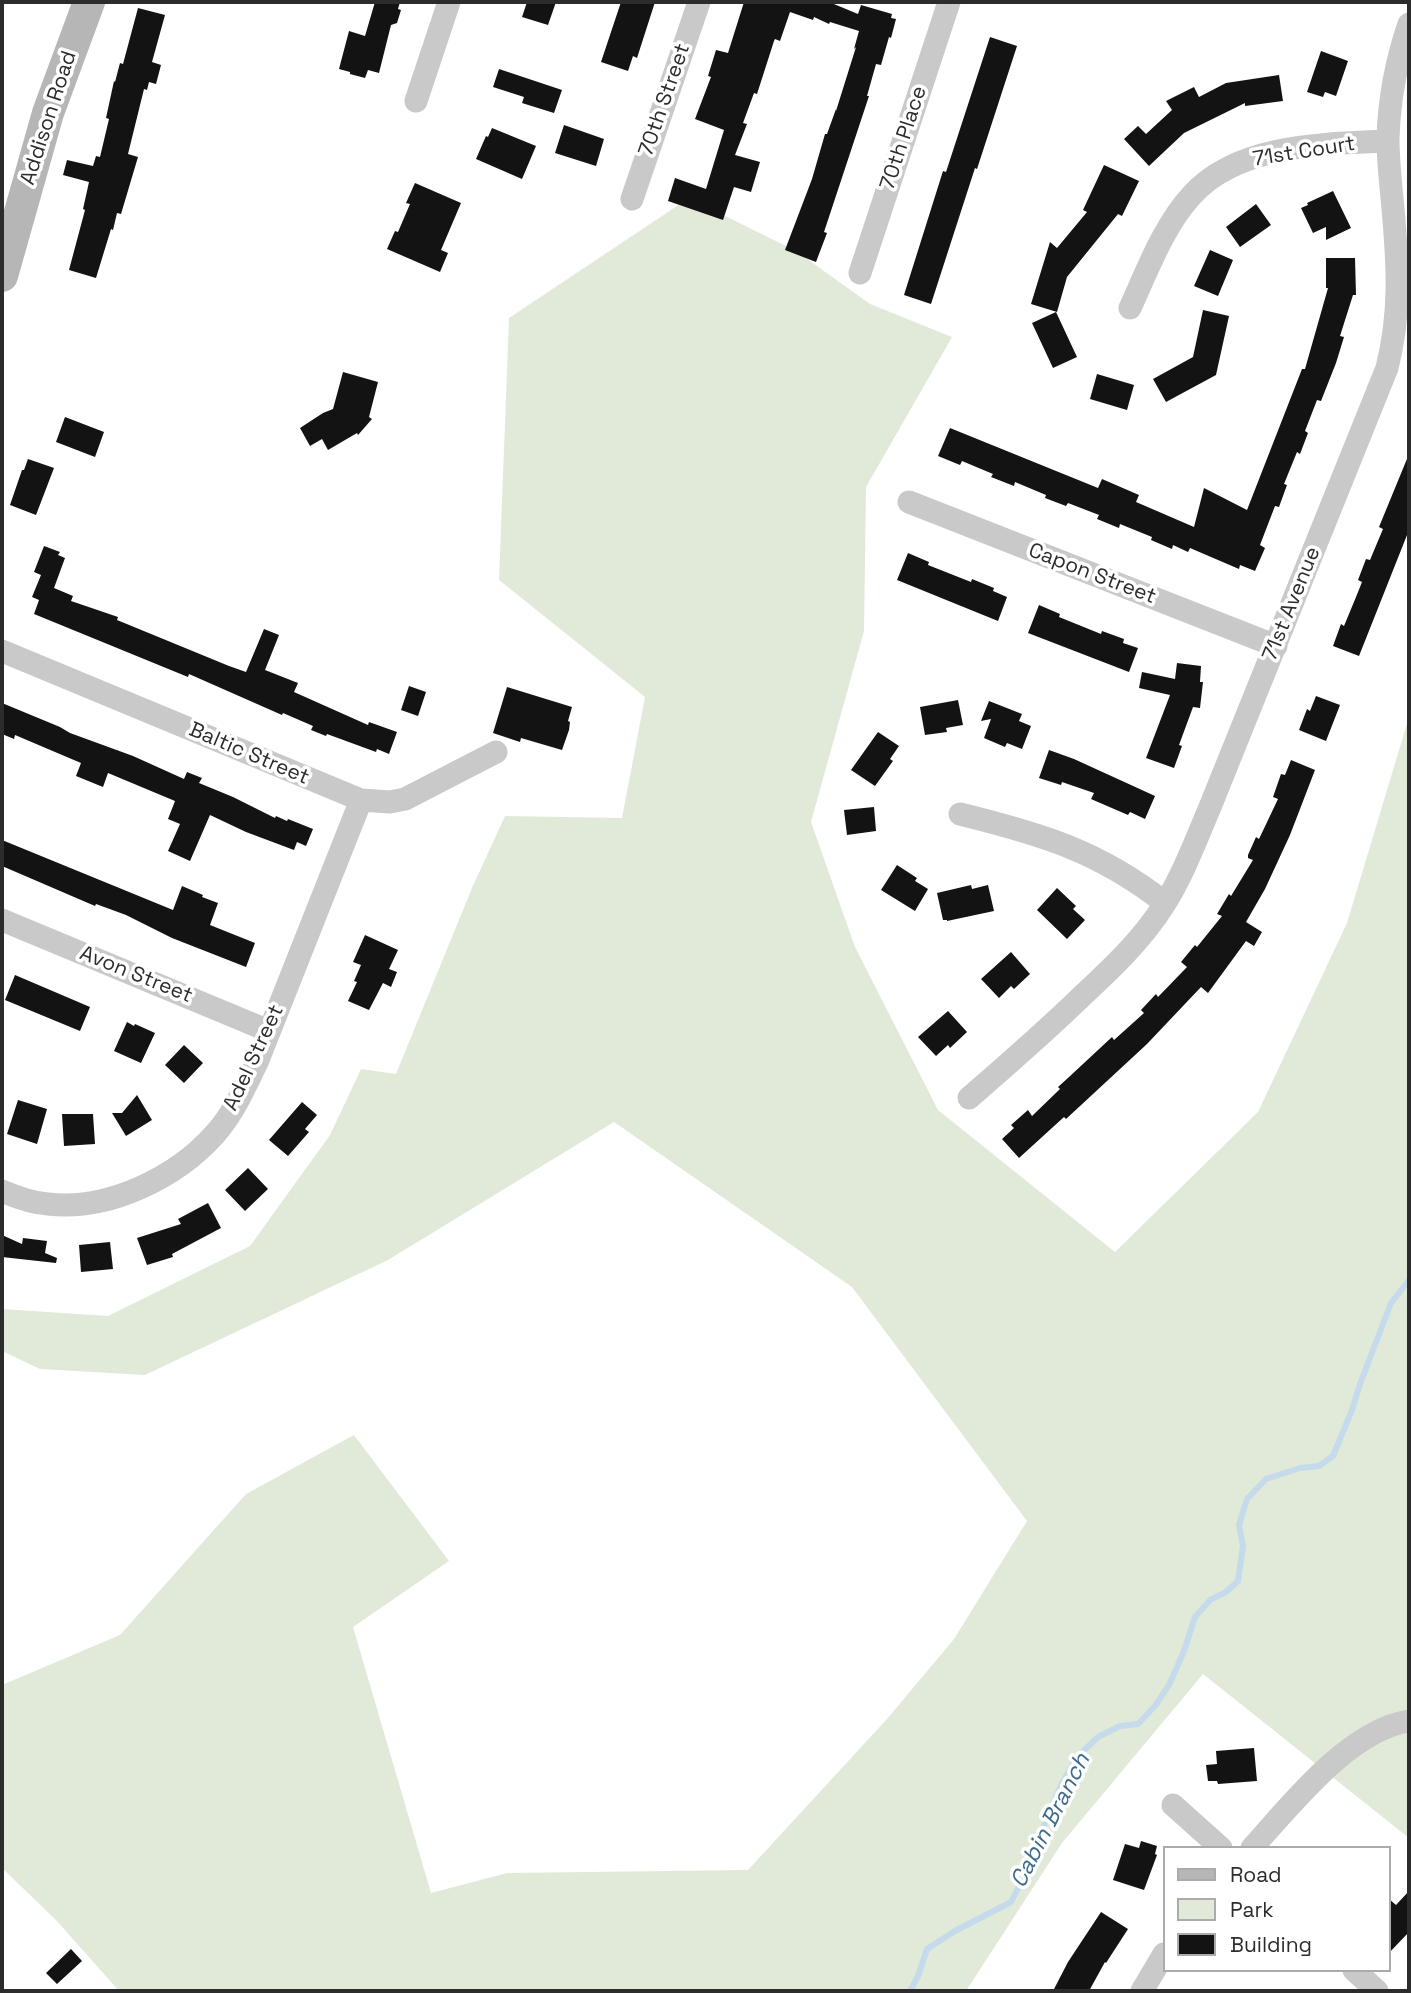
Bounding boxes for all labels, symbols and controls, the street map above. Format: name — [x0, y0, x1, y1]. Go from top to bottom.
street label: 70th Street — [634, 40, 696, 160]
street label: Addison Road — [15, 48, 83, 188]
street label: 70th Place — [875, 83, 933, 193]
street label: 71st Court — [1251, 131, 1357, 173]
street label: Capon Street — [1025, 538, 1159, 610]
street label: 71st Avenue — [1258, 543, 1326, 665]
street label: Baltic Street — [185, 717, 313, 791]
street label: Avon Street — [76, 941, 196, 1009]
street label: Adel Street — [219, 1001, 289, 1115]
water label: Cabin Branch — [1005, 1749, 1097, 1893]
legend — [1162, 1846, 1390, 1972]
text: Road — [1230, 1861, 1282, 1888]
text: Park — [1230, 1896, 1274, 1923]
text: Building — [1230, 1931, 1312, 1958]

